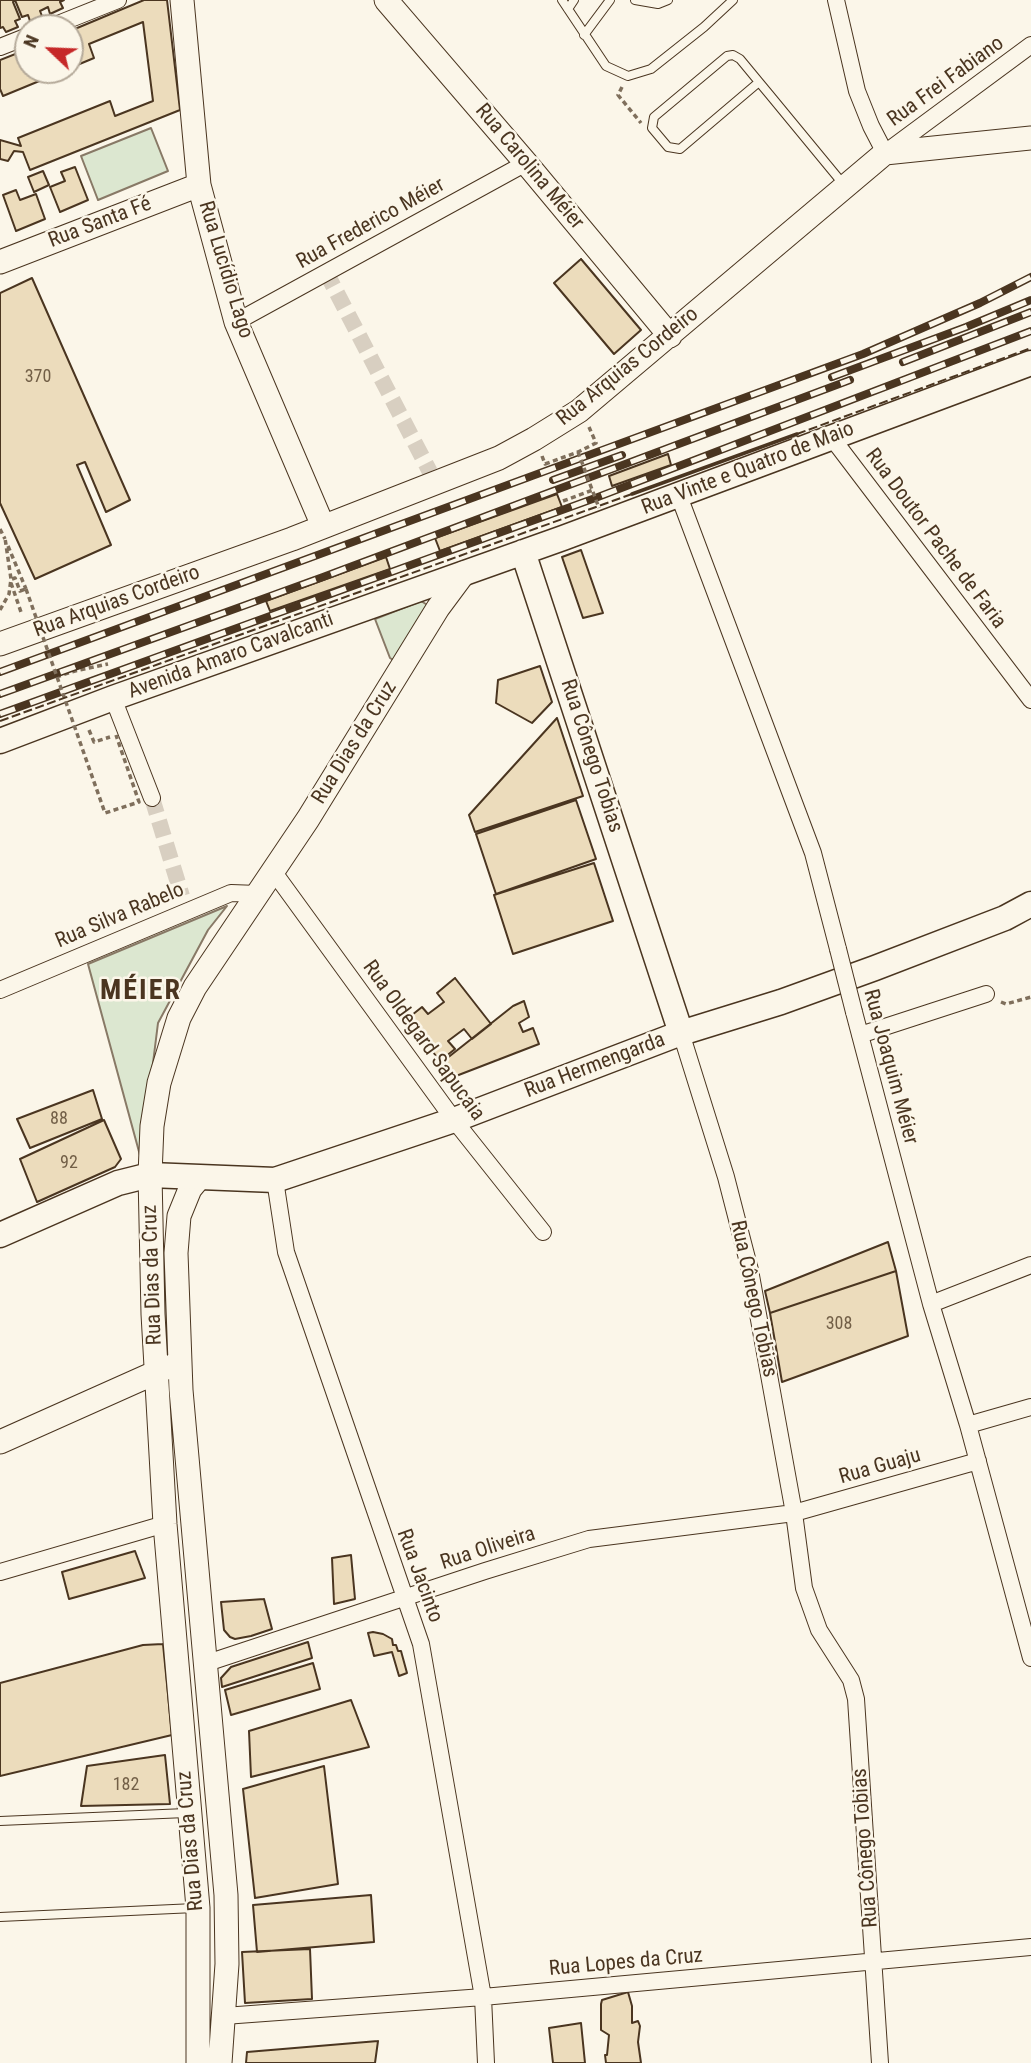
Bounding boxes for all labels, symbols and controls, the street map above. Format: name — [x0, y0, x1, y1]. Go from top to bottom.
north arrow — [14, 14, 84, 84]
street label: Rua Frei Fabiano — [883, 31, 1009, 133]
text: N — [18, 32, 44, 51]
street label: Rua Carolina Méier — [469, 99, 589, 235]
street label: Rua Frederico Méier — [293, 173, 449, 275]
street label: Rua Santa Fé — [45, 192, 155, 254]
street label: Rua Lucídio Lago — [192, 198, 258, 342]
street label: Rua Arquias Cordeiro — [552, 302, 704, 432]
house number: 370 — [25, 366, 51, 388]
street label: Rua Vinte e Quatro de Maio — [638, 417, 858, 521]
street label: Rua Doutor Pache de Faria — [859, 444, 1011, 634]
street label: Rua Arquias Cordeiro — [31, 560, 203, 644]
street label: Avenida Amaro Cavalcanti — [125, 607, 337, 705]
street label: Rua Cônego Tobias — [554, 676, 628, 836]
street label: Rua Dias da Cruz — [307, 677, 403, 809]
street label: Rua Silva Rabelo — [52, 878, 188, 954]
street label: Rua Oldegard Sapucaia — [356, 956, 490, 1126]
district label: MÉIER — [101, 975, 181, 1009]
street label: Rua Joaquim Méier — [857, 987, 923, 1147]
street label: Rua Hermengarda — [521, 1028, 669, 1104]
house number: 88 — [50, 1108, 68, 1130]
house number: 92 — [60, 1152, 78, 1174]
street label: Rua Dias da Cruz — [138, 1204, 168, 1346]
street label: Rua Cônego Tobias — [724, 1218, 782, 1380]
house number: 308 — [826, 1313, 852, 1335]
street label: Rua Guaju — [836, 1443, 924, 1491]
street label: Rua Oliveira — [438, 1522, 538, 1576]
street label: Rua Jacinto — [390, 1526, 448, 1626]
street label: Rua Cônego Tobias — [848, 1768, 884, 1928]
street label: Rua Dias da Cruz — [172, 1770, 210, 1912]
house number: 182 — [113, 1774, 139, 1796]
street label: Rua Lopes da Cruz — [548, 1944, 704, 1982]

